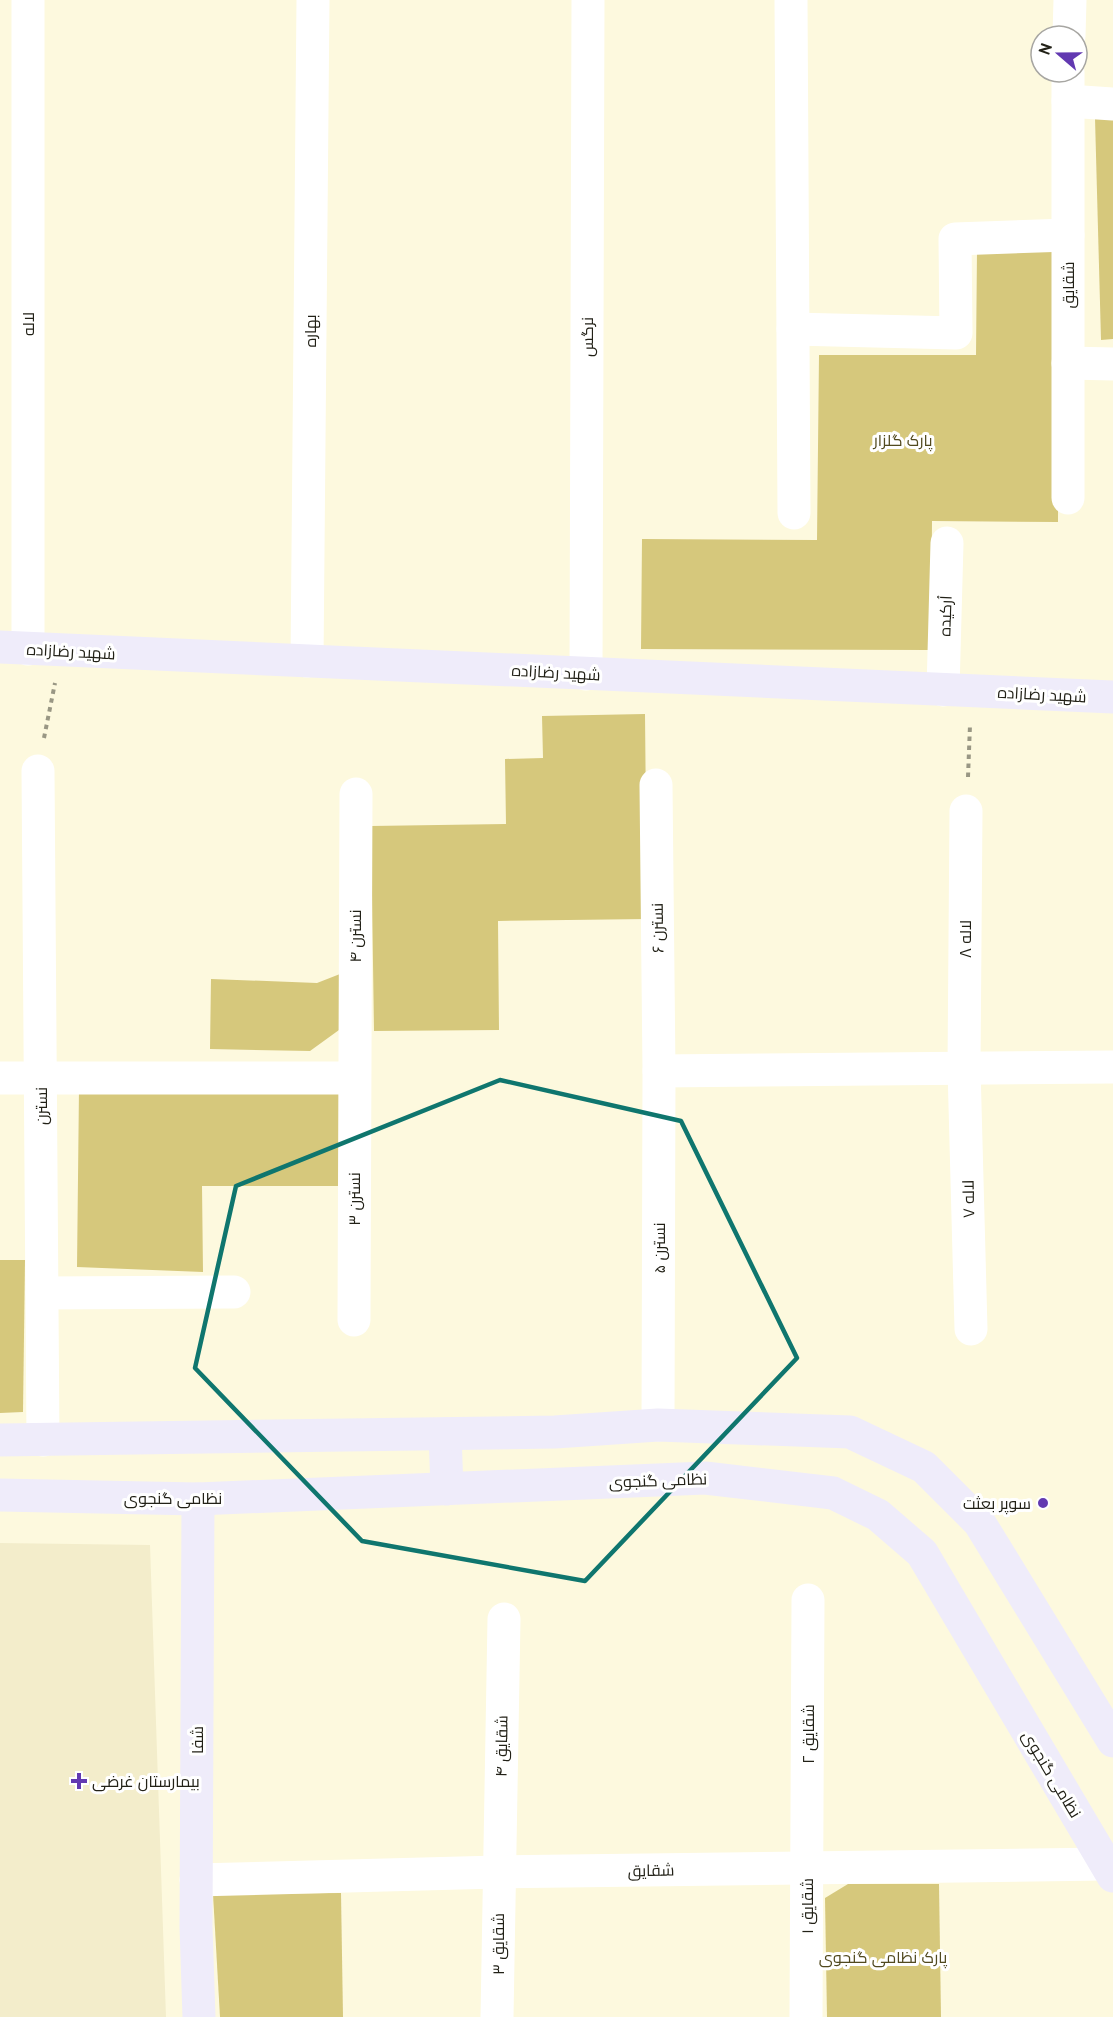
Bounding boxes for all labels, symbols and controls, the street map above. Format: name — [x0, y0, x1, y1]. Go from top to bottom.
north arrow — [1029, 24, 1089, 84]
text: N — [1034, 41, 1056, 57]
street label: شقایق — [1058, 262, 1079, 308]
street label: لاله — [18, 312, 38, 336]
street label: بهاره — [300, 314, 321, 348]
street label: نرگس — [577, 317, 598, 357]
park label: پارک گلزار — [872, 430, 933, 452]
street label: اُرکیده — [934, 595, 956, 637]
street label: شهید رضازاده — [26, 639, 116, 664]
street label: شهید رضازاده — [511, 660, 601, 685]
street label: شهید رضازاده — [997, 682, 1087, 707]
street label: نسترن ۶ — [647, 903, 668, 953]
street label: نسترن ۴ — [345, 909, 366, 963]
street label: لاله ۸ — [955, 920, 975, 958]
street label: نسترن — [31, 1087, 52, 1125]
street label: نسترن ۳ — [344, 1172, 365, 1226]
street label: لاله ۷ — [958, 1180, 978, 1218]
street label: نسترن ۵ — [649, 1222, 670, 1274]
street label: نظامی گنجوی — [608, 1468, 708, 1493]
street label: نظامی گنجوی — [124, 1488, 222, 1509]
place label: سوپر بعثت — [963, 1493, 1031, 1515]
marker: سوپر بعثت — [1036, 1496, 1050, 1510]
street label: شقایق ۲ — [798, 1704, 819, 1764]
street label: شقایق ۴ — [490, 1715, 513, 1777]
street label: شفا — [187, 1726, 207, 1754]
street label: نظامی گنجوی — [1017, 1727, 1086, 1822]
place label: بیمارستان غرضی — [92, 1771, 200, 1792]
marker: بیمارستان غرضی — [70, 1772, 88, 1790]
street label: شقایق — [627, 1860, 675, 1881]
street label: شقایق ۱ — [797, 1878, 818, 1934]
street label: شقایق ۳ — [488, 1913, 509, 1975]
park label: پارک نظامی گنجوی — [819, 1947, 948, 1969]

